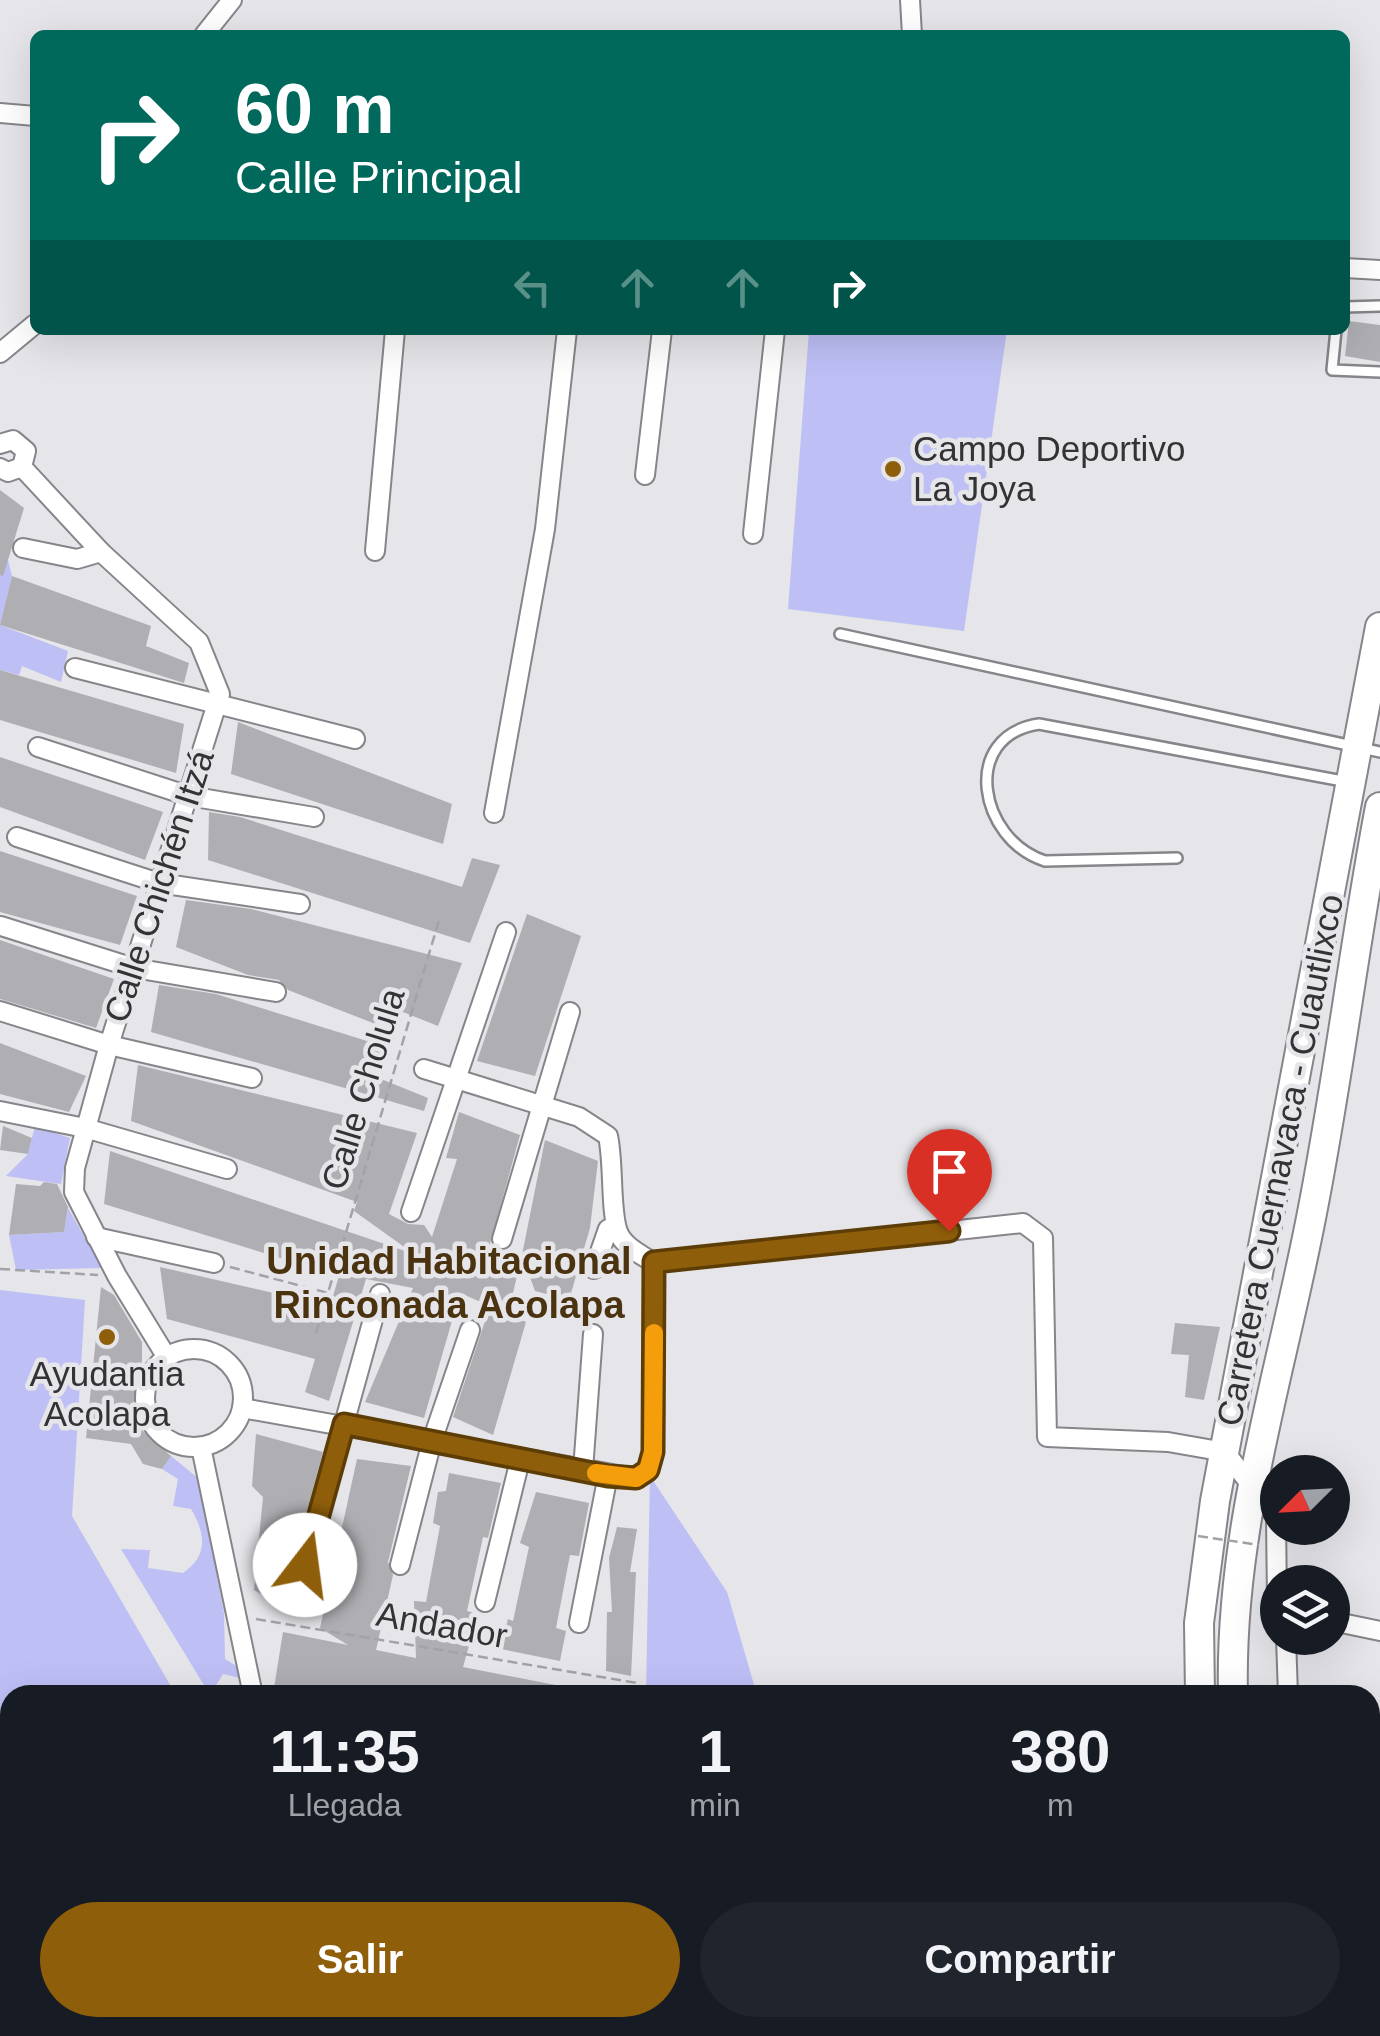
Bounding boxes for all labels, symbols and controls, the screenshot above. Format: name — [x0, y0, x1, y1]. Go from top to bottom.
icon: right — [70, 70, 200, 200]
text: 60 m — [235, 70, 395, 148]
text: Calle Principal — [235, 152, 523, 203]
icon: left — [505, 260, 560, 315]
icon: ahead — [610, 260, 665, 315]
icon: ahead — [715, 260, 770, 315]
icon: right — [820, 260, 875, 315]
place label: Campo Deportivo La Joya — [913, 429, 1185, 508]
marker: Campo Deportivo La Joya — [882, 458, 904, 480]
street label: Calle Chichén Itzá — [96, 744, 221, 1027]
street label: Carretera Cuernavaca - Cuautlixco — [1209, 891, 1350, 1429]
street label: Calle Cholula — [313, 983, 412, 1194]
pin — [907, 1129, 992, 1232]
icon: arrive — [922, 1144, 977, 1199]
district label: Unidad Habitacional Rinconada Acolapa — [266, 1240, 632, 1326]
marker: Ayudantia Acolapa — [96, 1326, 118, 1348]
place label: Ayudantia Acolapa — [29, 1354, 185, 1433]
north arrow — [1260, 1455, 1350, 1545]
map controls — [1260, 1455, 1350, 1655]
position arrow — [253, 1513, 357, 1617]
button: layers — [1260, 1565, 1350, 1655]
street label: Andador — [374, 1594, 511, 1655]
text: 11:35 — [270, 1718, 420, 1785]
text: 1 — [698, 1718, 732, 1785]
text: 380 — [1010, 1718, 1110, 1785]
text: Llegada — [288, 1787, 402, 1823]
text: min — [689, 1787, 741, 1823]
text: m — [1047, 1787, 1074, 1823]
button: Salir — [40, 1902, 680, 2017]
button: Compartir — [700, 1902, 1340, 2017]

